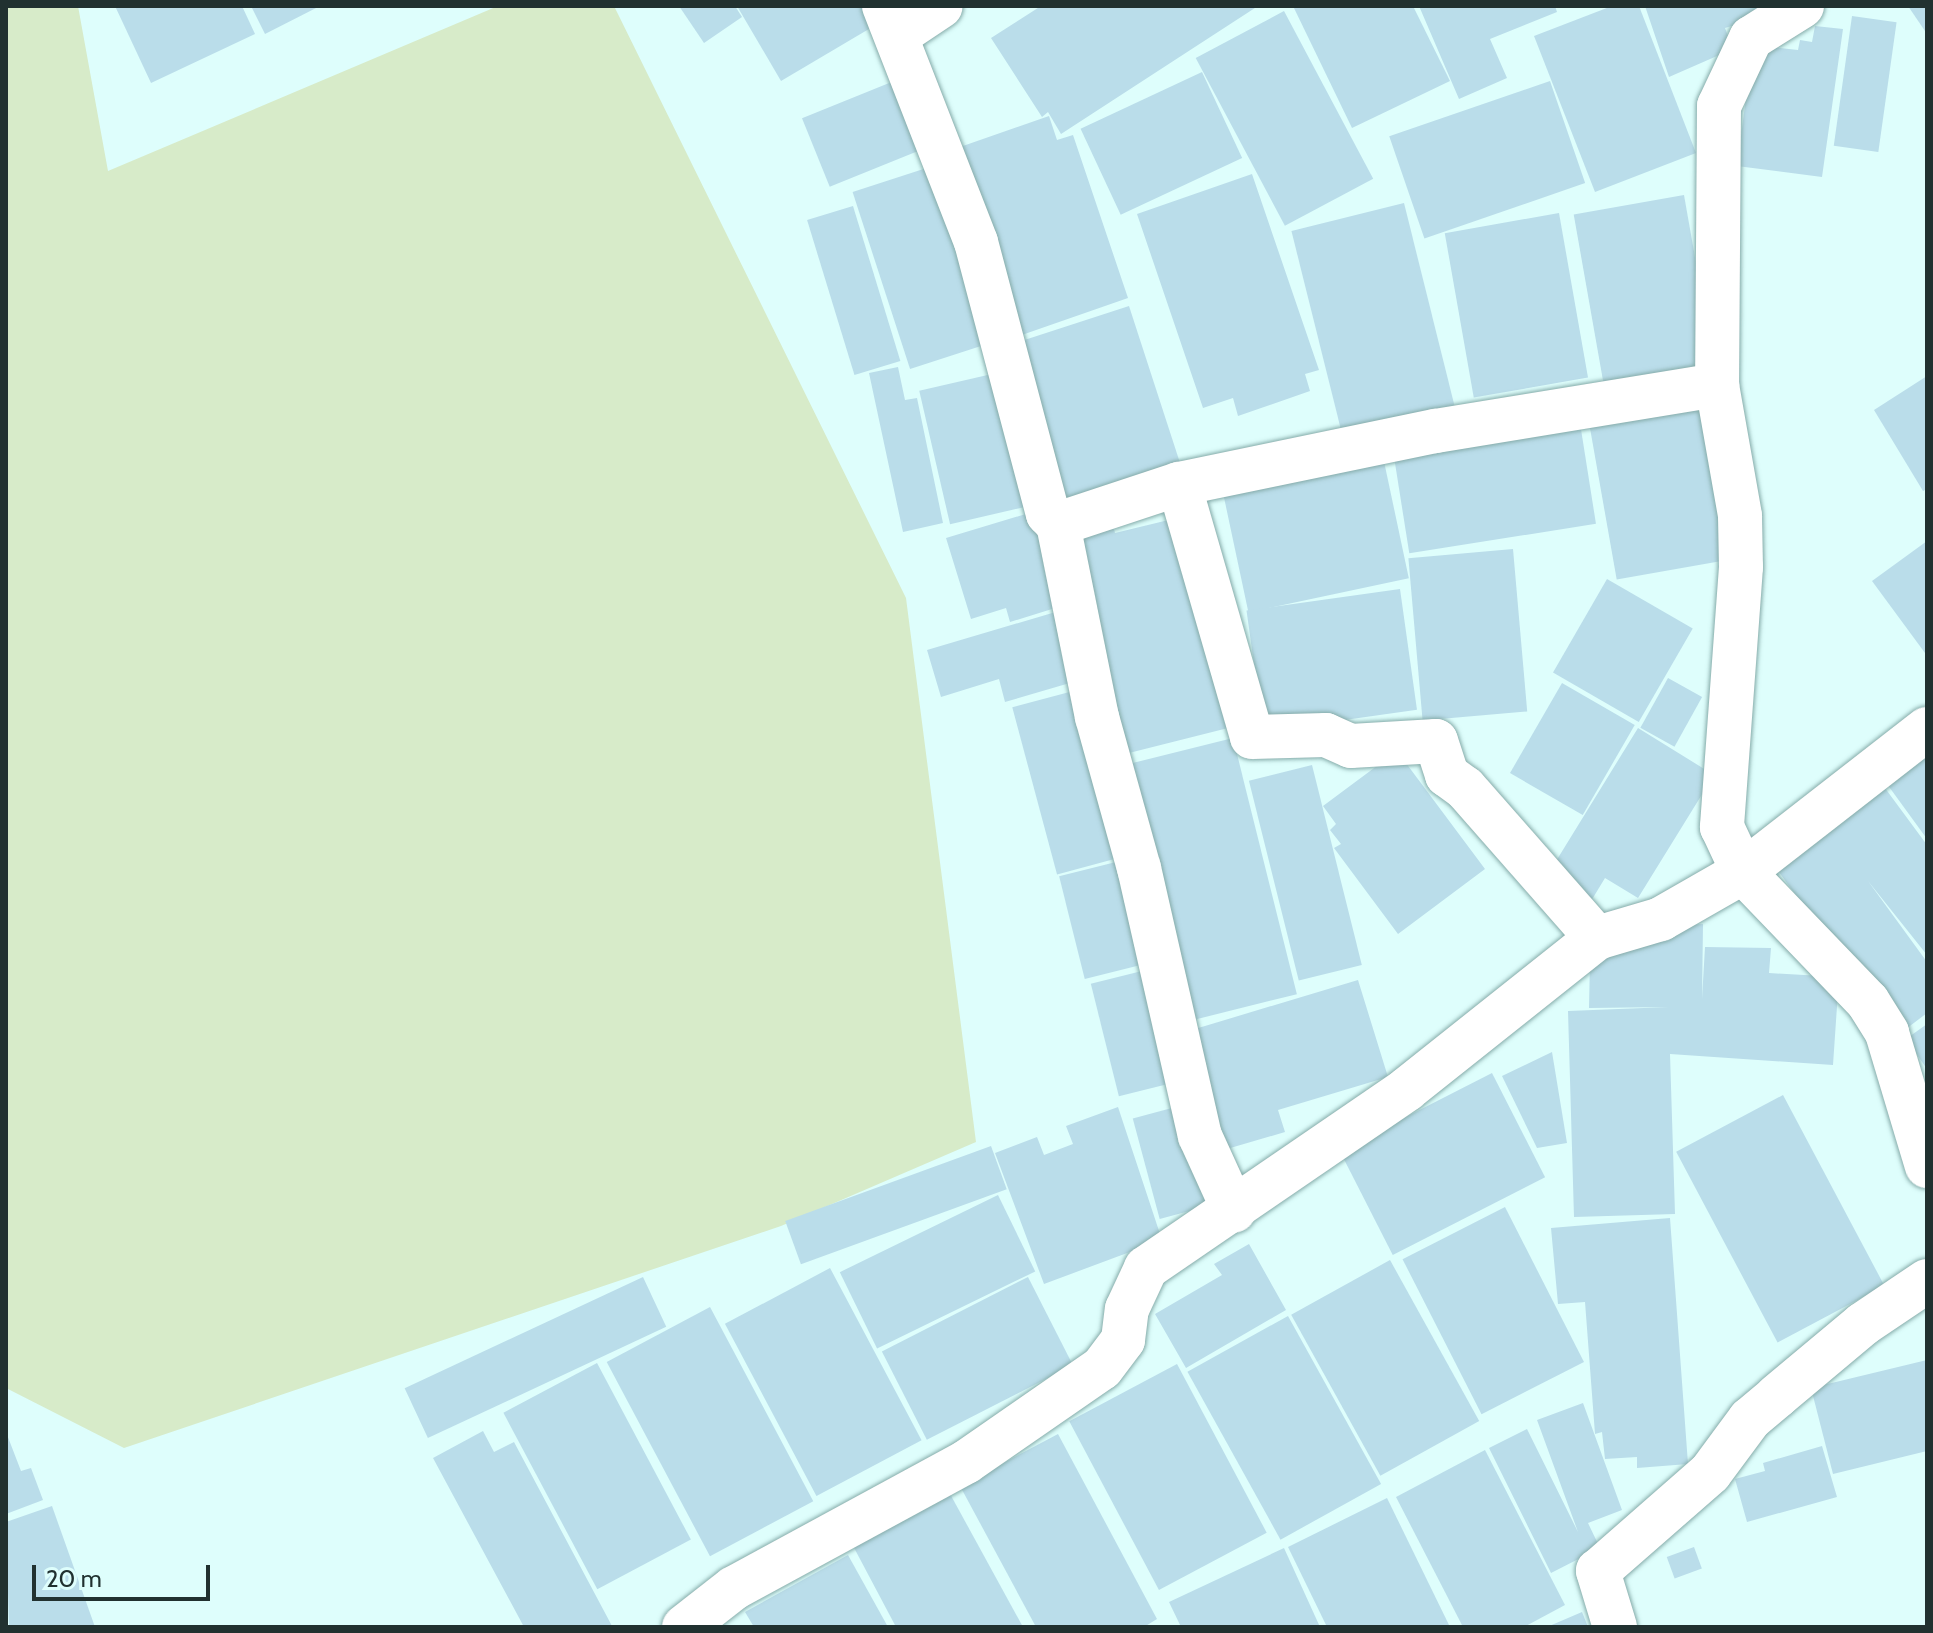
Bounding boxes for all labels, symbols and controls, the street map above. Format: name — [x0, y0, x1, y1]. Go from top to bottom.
scale bar — [36, 1549, 214, 1599]
text: 20 m — [46, 1564, 102, 1593]

